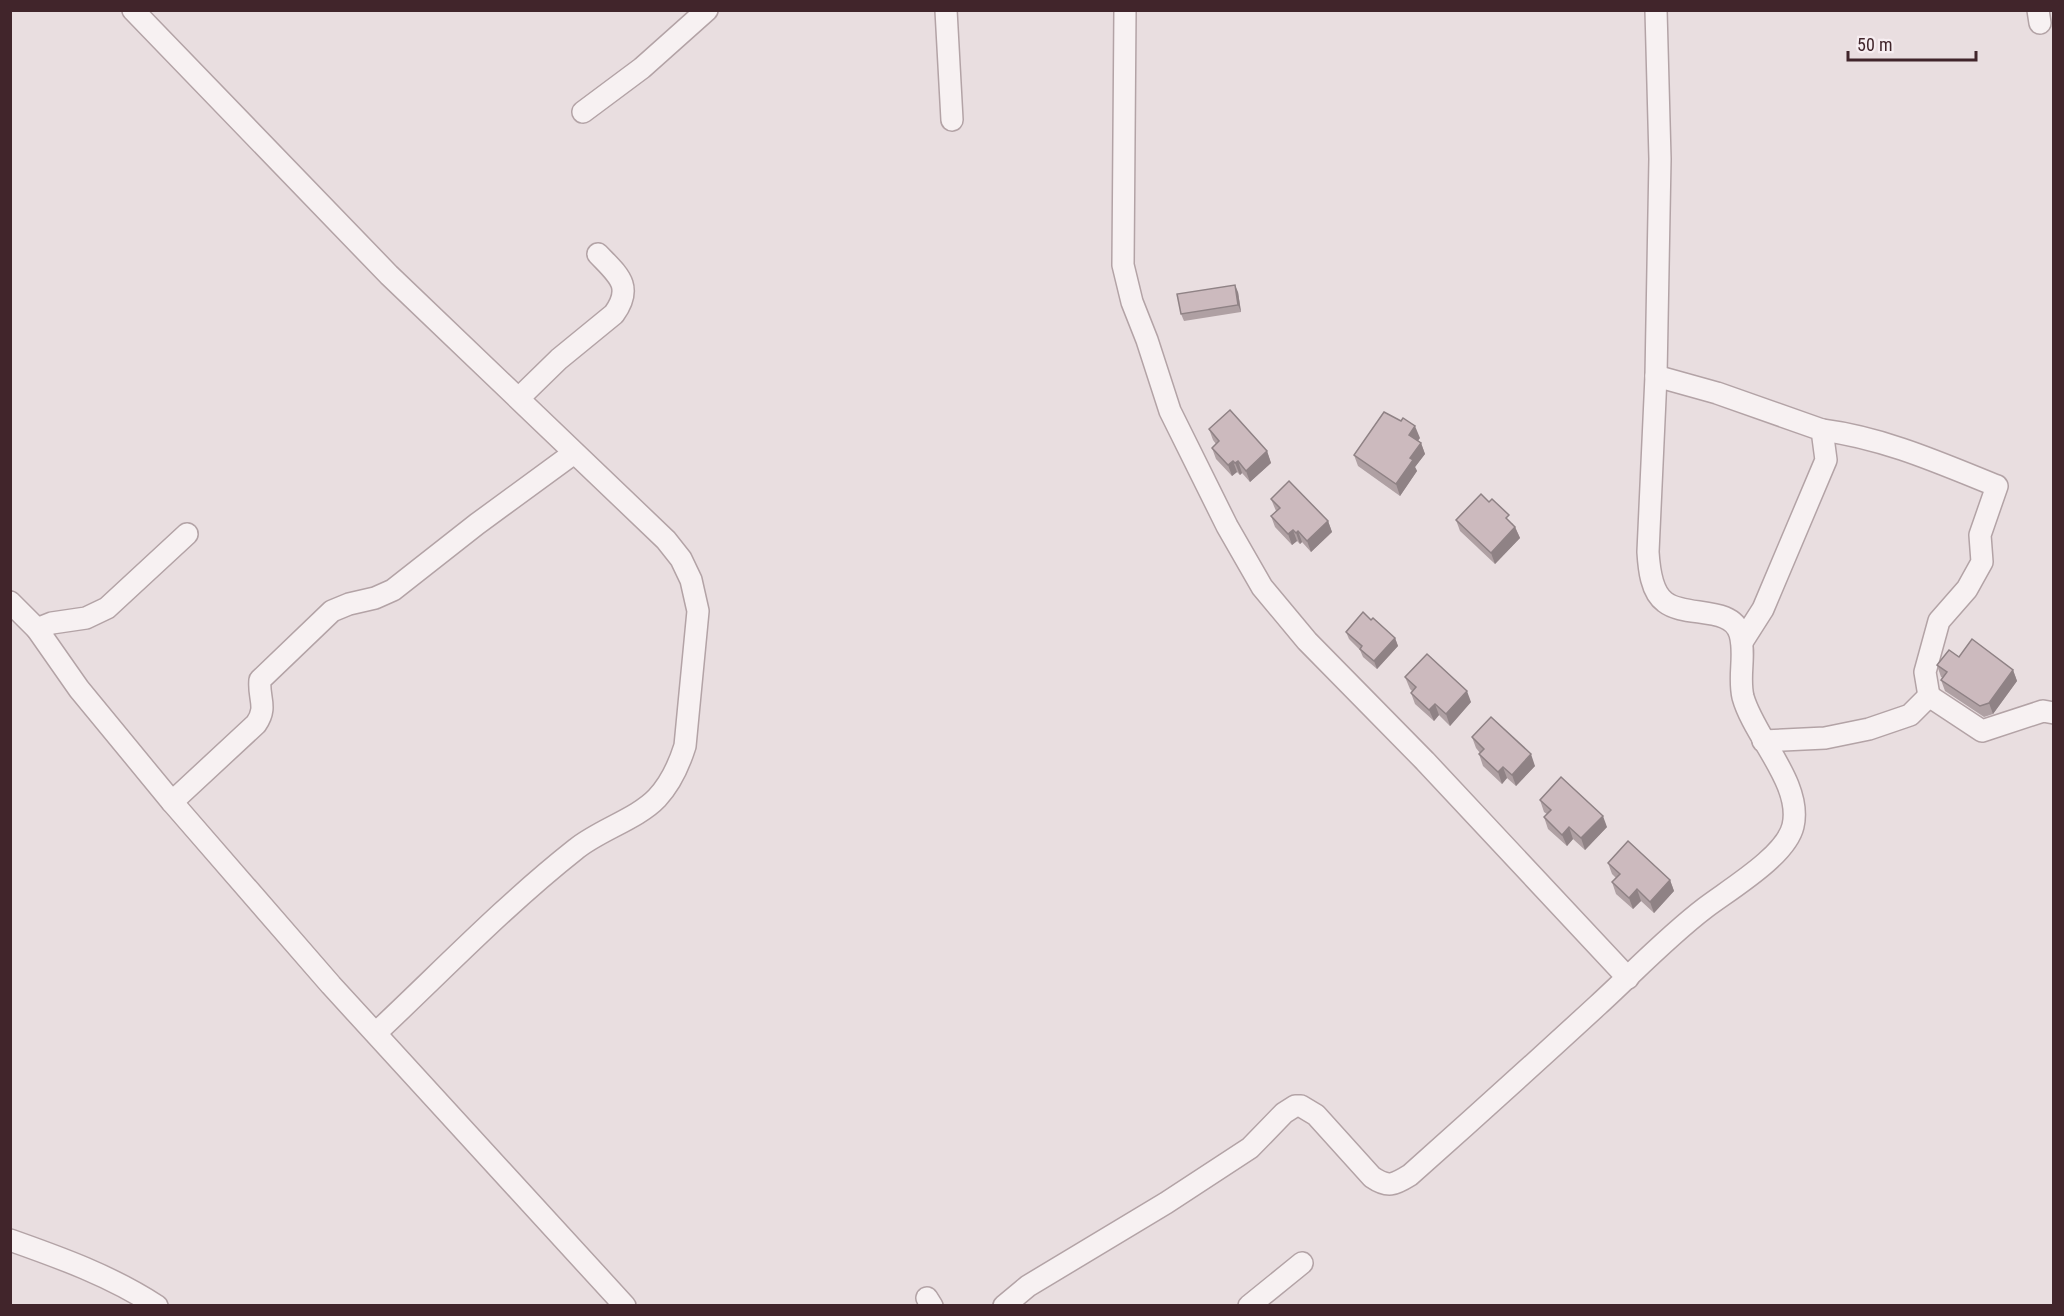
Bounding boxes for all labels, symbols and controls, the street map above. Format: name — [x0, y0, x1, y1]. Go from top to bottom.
scale bar — [1848, 24, 1976, 62]
text: 50 m — [1857, 34, 1892, 55]

